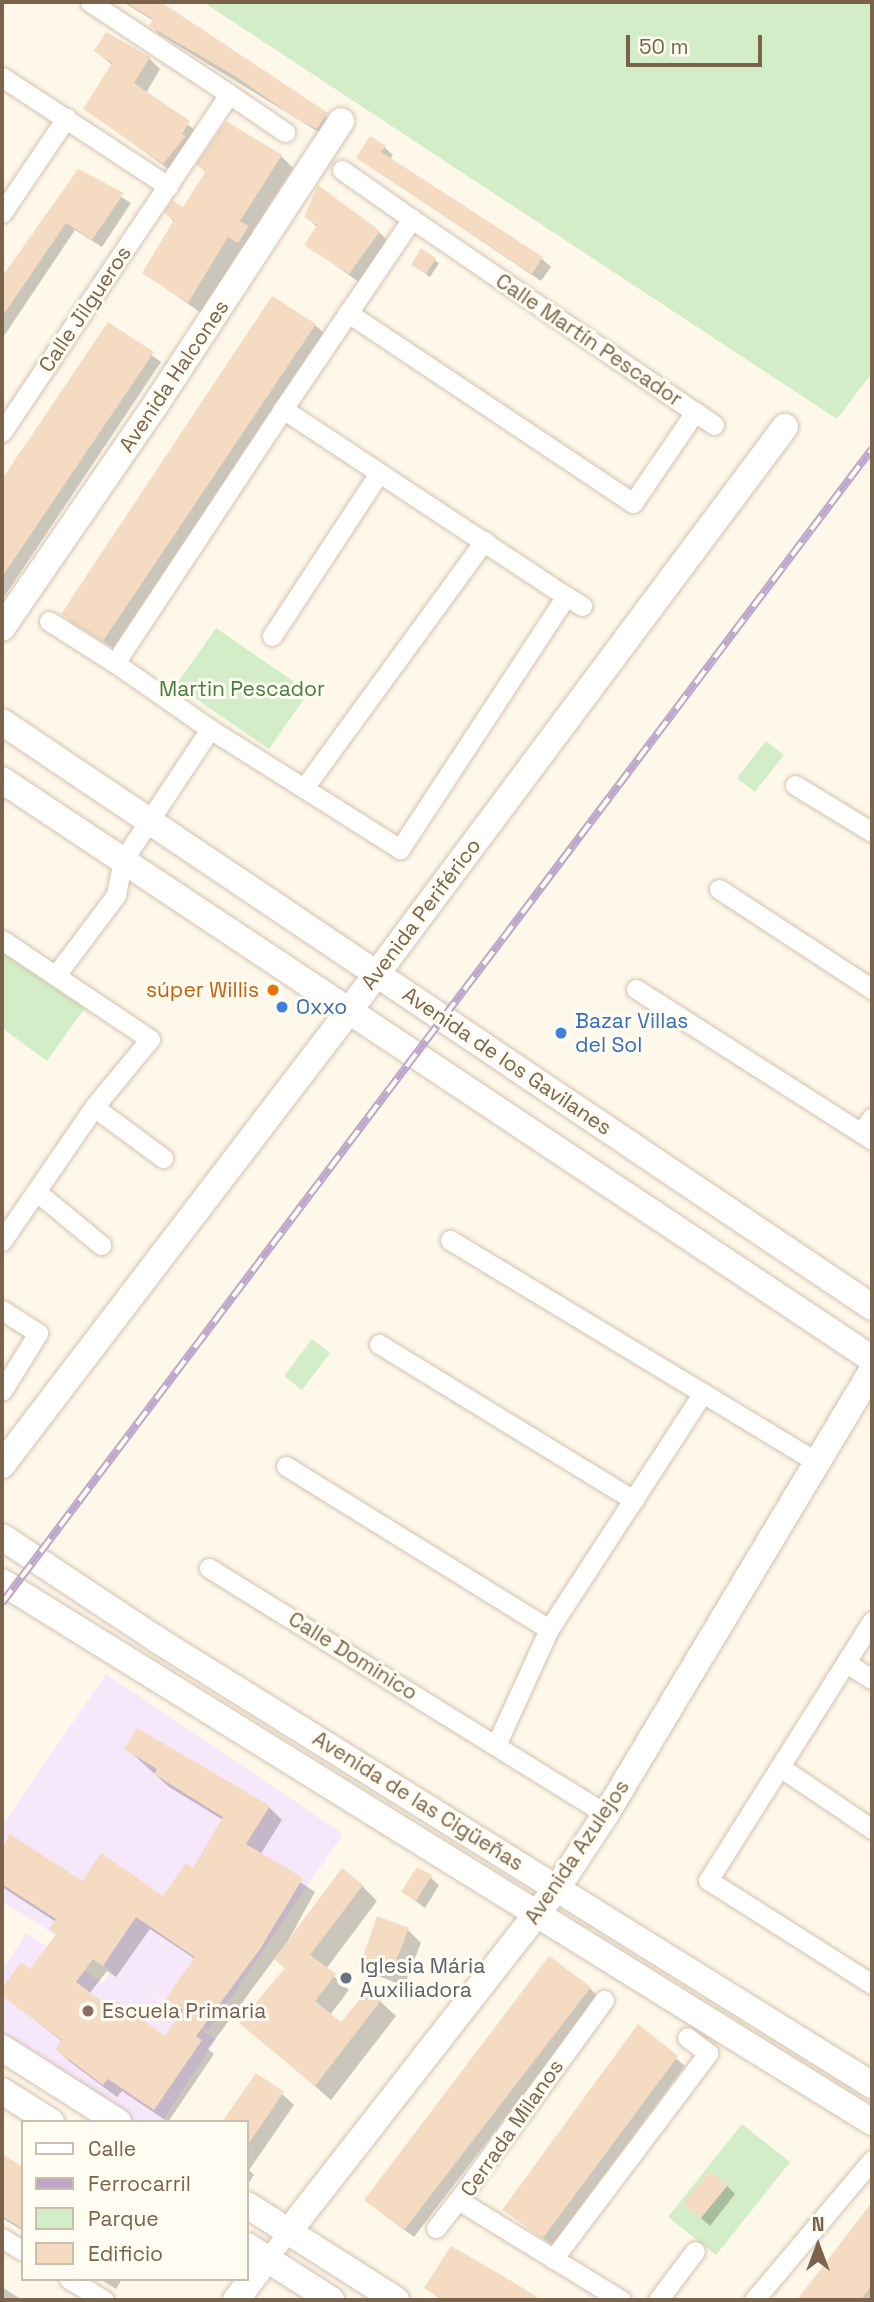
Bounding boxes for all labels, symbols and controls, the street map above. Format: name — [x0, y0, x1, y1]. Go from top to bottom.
scale bar — [629, 21, 766, 65]
text: 50 m — [639, 33, 689, 60]
street label: Calle Jilgueros — [34, 241, 136, 377]
street label: Calle Martín Pescador — [491, 268, 687, 412]
street label: Avenida Halcones — [114, 295, 234, 457]
park label: Martin Pescador — [159, 676, 325, 702]
street label: Avenida Periférico — [356, 833, 486, 995]
place label: súper Willis — [146, 977, 259, 1003]
marker: súper Willis — [265, 982, 281, 998]
street label: Avenida de los Gavilanes — [398, 982, 616, 1140]
place label: Oxxo — [296, 994, 347, 1020]
marker: Oxxo — [274, 999, 290, 1015]
place label: Bazar Villas del Sol — [575, 1008, 689, 1058]
marker: Bazar Villas del Sol — [553, 1025, 569, 1041]
street label: Calle Dominico — [284, 1606, 422, 1706]
street label: Avenida de las Cigüeñas — [308, 1726, 528, 1876]
street label: Avenida Azulejos — [519, 1775, 635, 1929]
place label: Iglesia Mária Auxiliadora — [360, 1953, 485, 2003]
marker: Iglesia Mária Auxiliadora — [338, 1970, 354, 1986]
place label: Escuela Primaria — [102, 1998, 266, 2024]
marker: Escuela Primaria — [80, 2003, 96, 2019]
street label: Cerrada Milanos — [455, 2055, 569, 2201]
legend — [21, 2120, 248, 2281]
text: Calle — [88, 2135, 136, 2162]
text: Ferrocarril — [88, 2170, 191, 2197]
text: Parque — [88, 2205, 159, 2232]
north arrow — [783, 2211, 853, 2281]
text: N — [812, 2212, 824, 2237]
text: Edificio — [88, 2240, 163, 2267]

